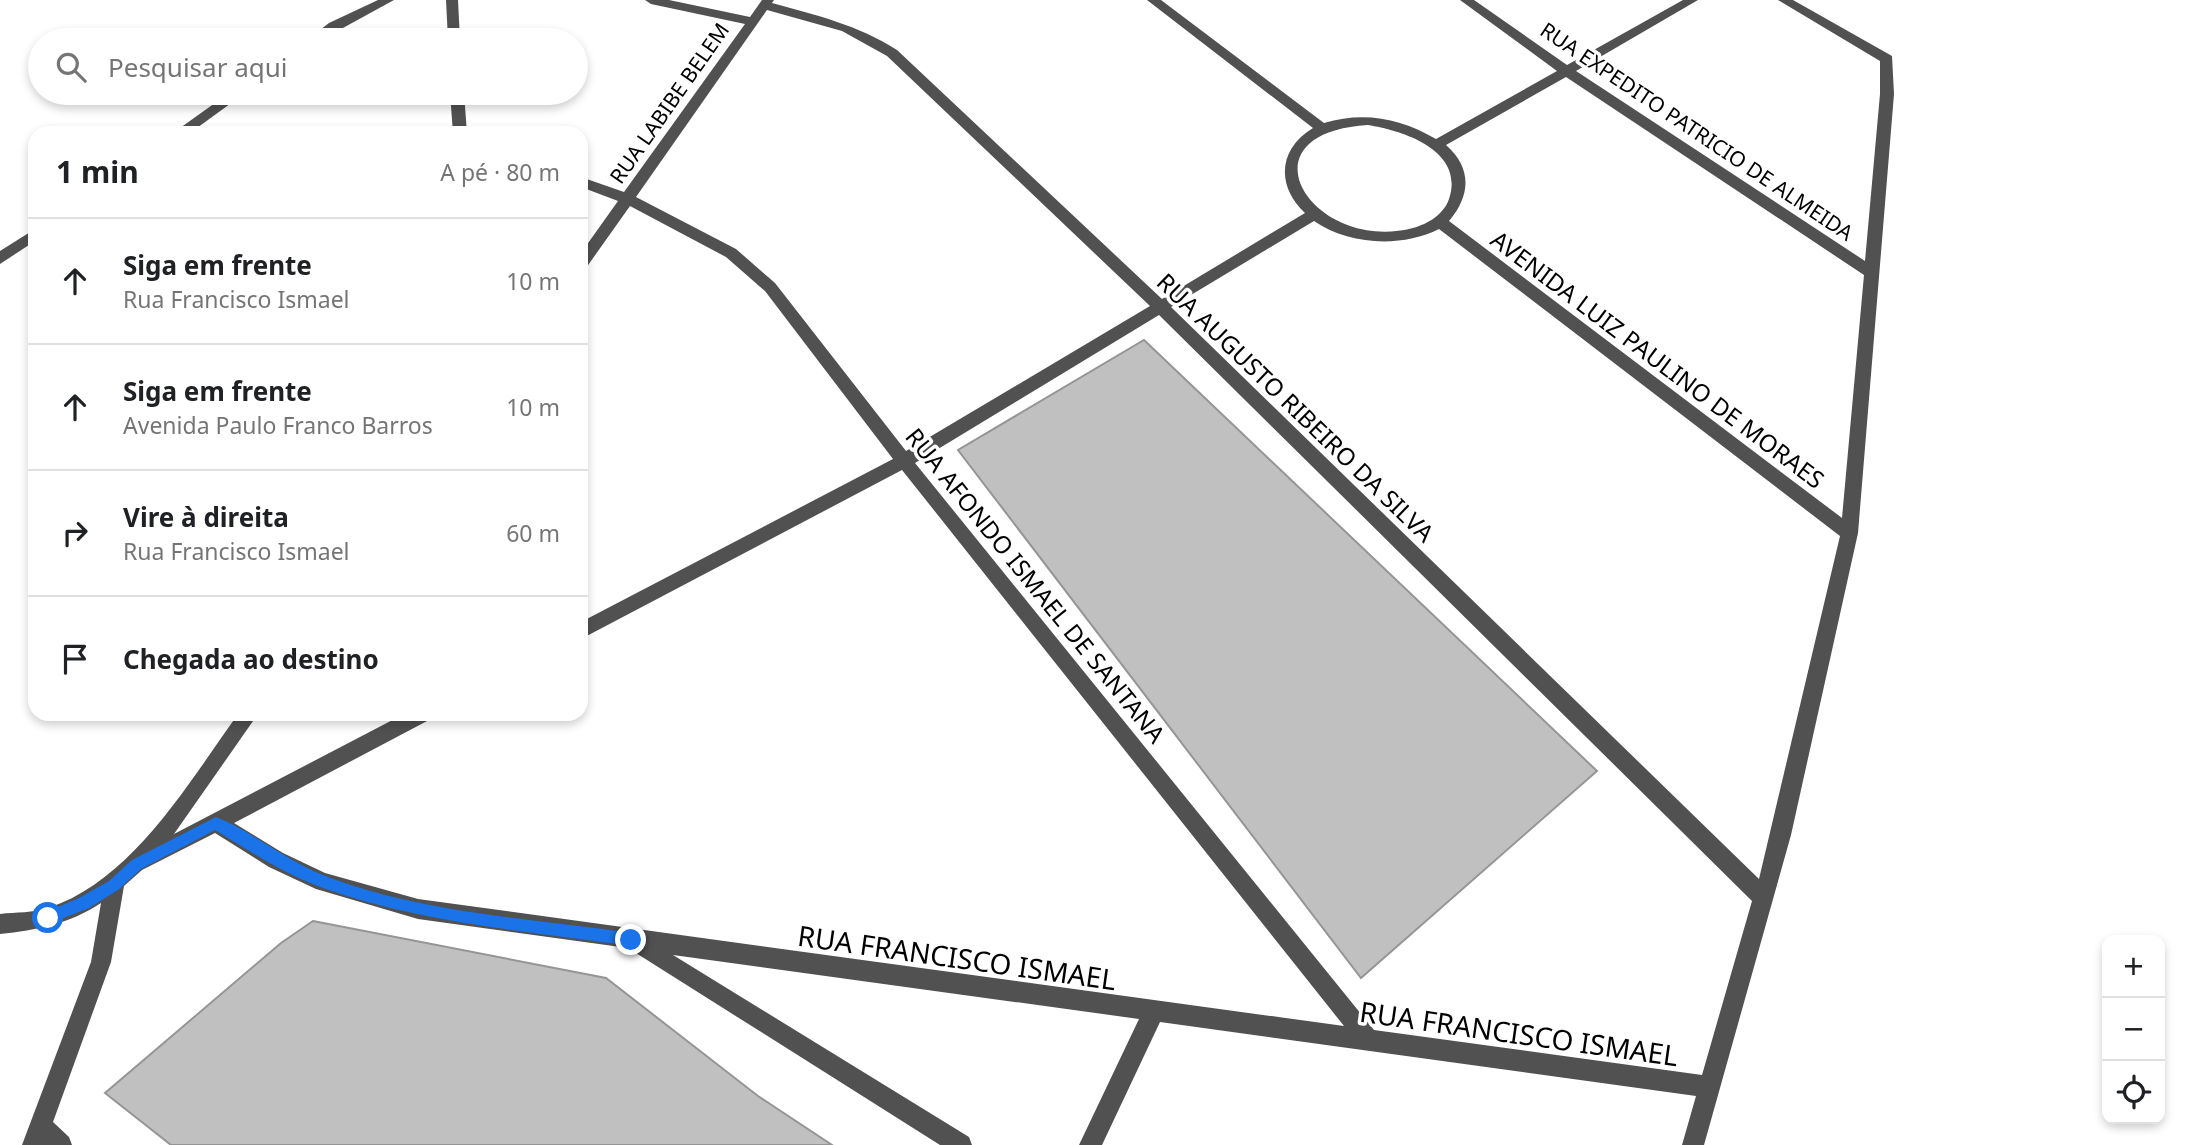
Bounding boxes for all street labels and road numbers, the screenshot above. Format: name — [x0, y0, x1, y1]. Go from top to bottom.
street label: RUA EXPEDITO PATRICIO DE ALMEIDA — [1535, 15, 1859, 247]
street label: RUA LABIBE BELEM — [603, 17, 735, 189]
street label: AVENIDA LUIZ PAULINO DE MORAES — [1484, 223, 1832, 495]
street label: RUA AUGUSTO RIBEIRO DA SILVA — [1150, 265, 1442, 549]
street label: RUA AFONDO ISMAEL DE SANTANA — [899, 421, 1174, 750]
street label: RUA FRANCISCO ISMAEL — [795, 916, 1119, 998]
street label: RUA FRANCISCO ISMAEL — [1357, 992, 1681, 1074]

